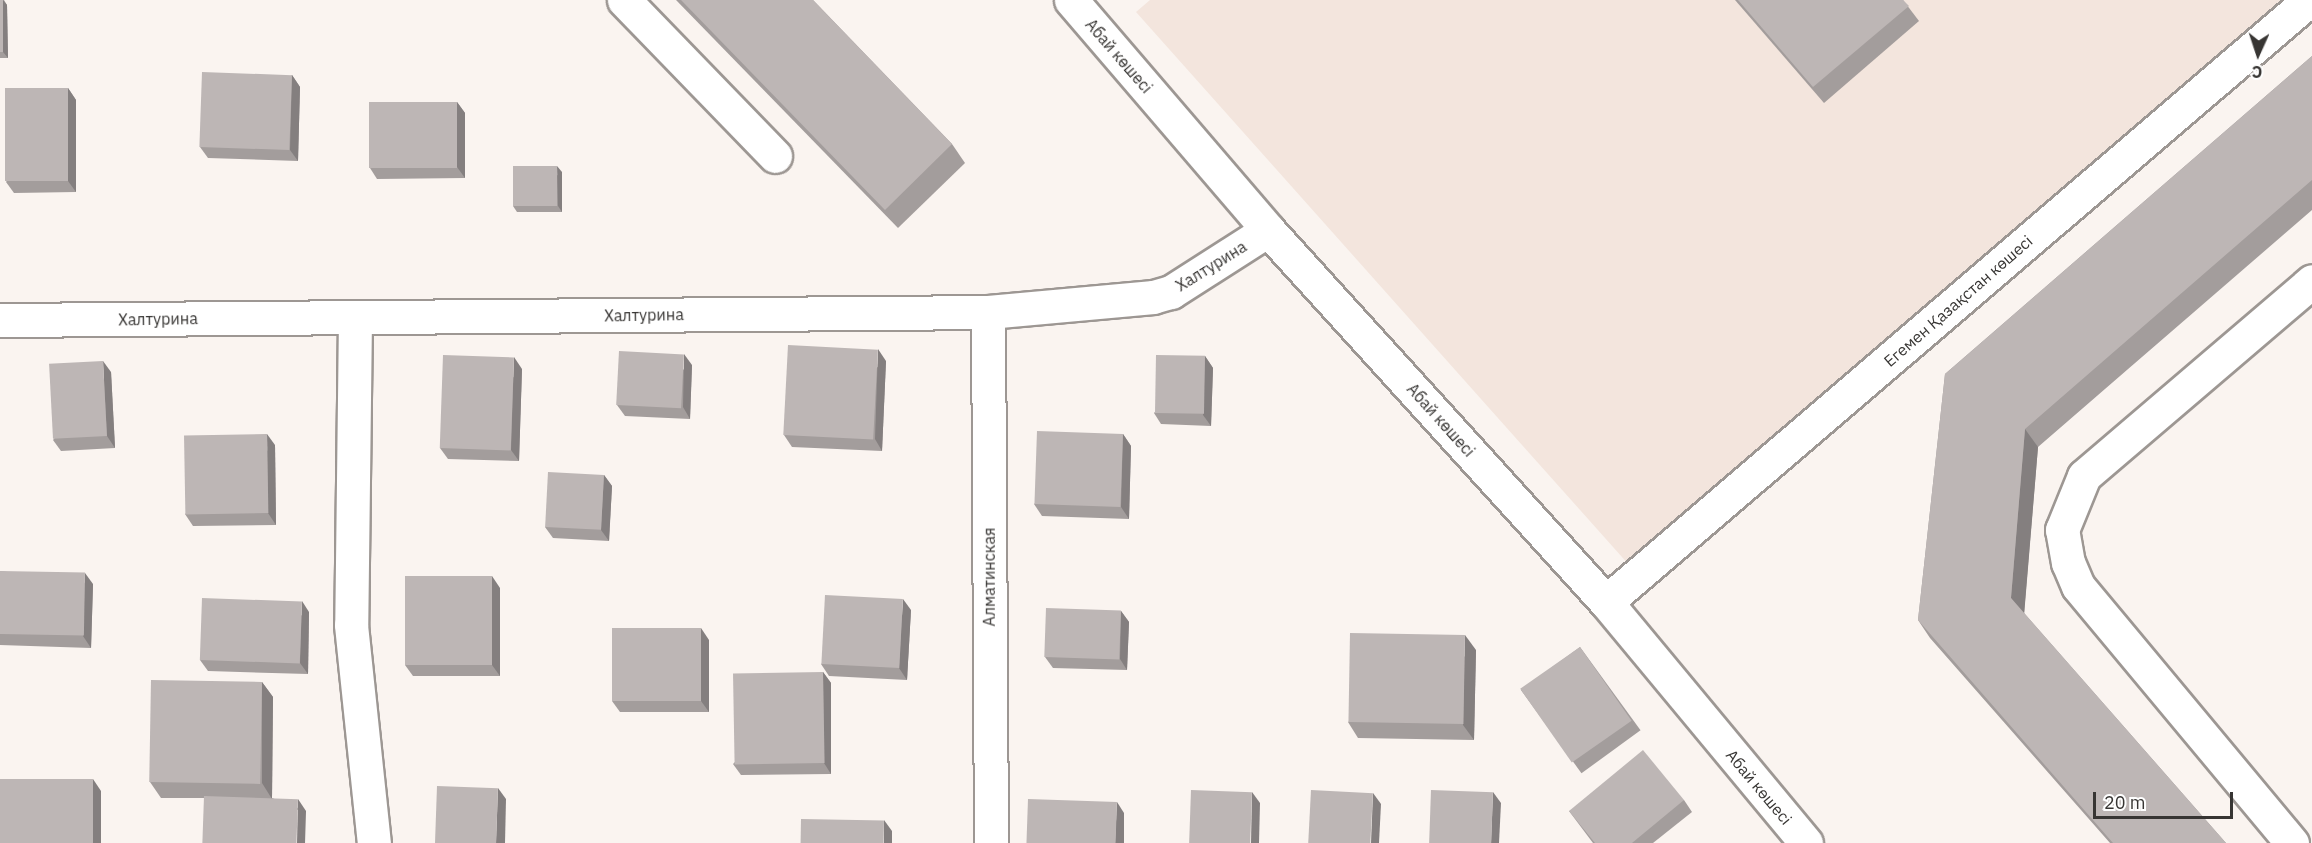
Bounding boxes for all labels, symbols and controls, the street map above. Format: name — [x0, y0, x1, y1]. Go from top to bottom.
street label: Абай көшесі — [1082, 15, 1156, 97]
north arrow — [2228, 24, 2288, 84]
text: С — [2251, 62, 2263, 82]
street label: Егемен Қазақстан көшесі — [1880, 231, 2036, 371]
street label: Халтурина — [1172, 237, 1250, 295]
street label: Халтурина — [604, 305, 684, 325]
street label: Халтурина — [118, 309, 198, 329]
street label: Абай көшесі — [1403, 379, 1479, 461]
street label: Алматинская — [979, 527, 999, 627]
street label: Абай көшесі — [1722, 746, 1796, 828]
scale bar — [2096, 780, 2236, 818]
text: 20 m — [2104, 791, 2146, 814]

